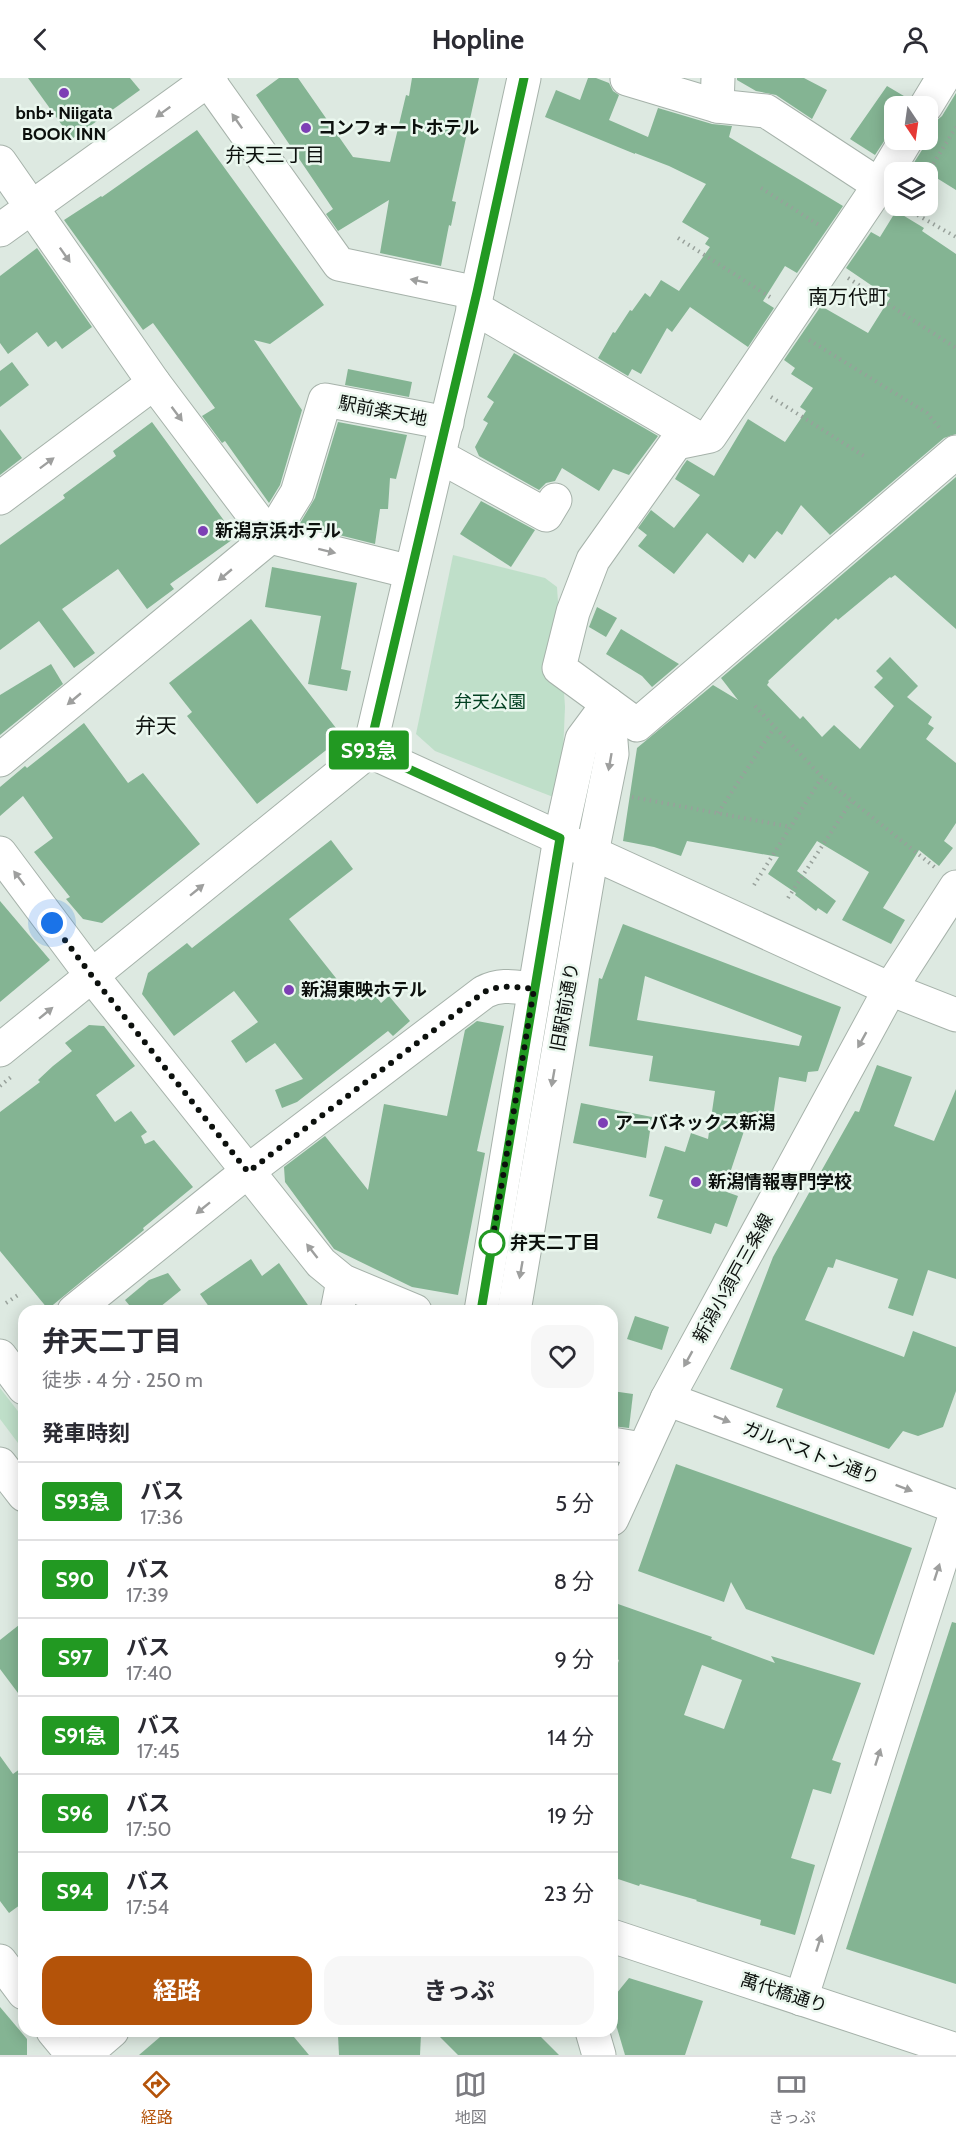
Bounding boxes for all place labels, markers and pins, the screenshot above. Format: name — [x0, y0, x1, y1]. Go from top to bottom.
marker: bnb+ Niigata BOOK INN — [57, 86, 71, 100]
place label: bnb+ Niigata BOOK INN — [16, 102, 112, 145]
place label: コンフォートホテル — [318, 117, 479, 139]
marker: コンフォートホテル — [299, 121, 313, 135]
place label: 新潟京浜ホテル — [215, 520, 341, 542]
marker: 新潟京浜ホテル — [196, 524, 210, 538]
place label: 新潟東映ホテル — [301, 979, 427, 1001]
marker: 新潟東映ホテル — [282, 983, 296, 997]
place label: アーバネックス新潟 — [615, 1112, 775, 1134]
marker: アーバネックス新潟 — [596, 1116, 610, 1130]
place label: 新潟情報専門学校 — [708, 1171, 852, 1193]
marker: 新潟情報専門学校 — [689, 1175, 703, 1189]
marker: 弁天二丁目 — [479, 1230, 505, 1256]
place label: 弁天二丁目 — [510, 1232, 600, 1254]

